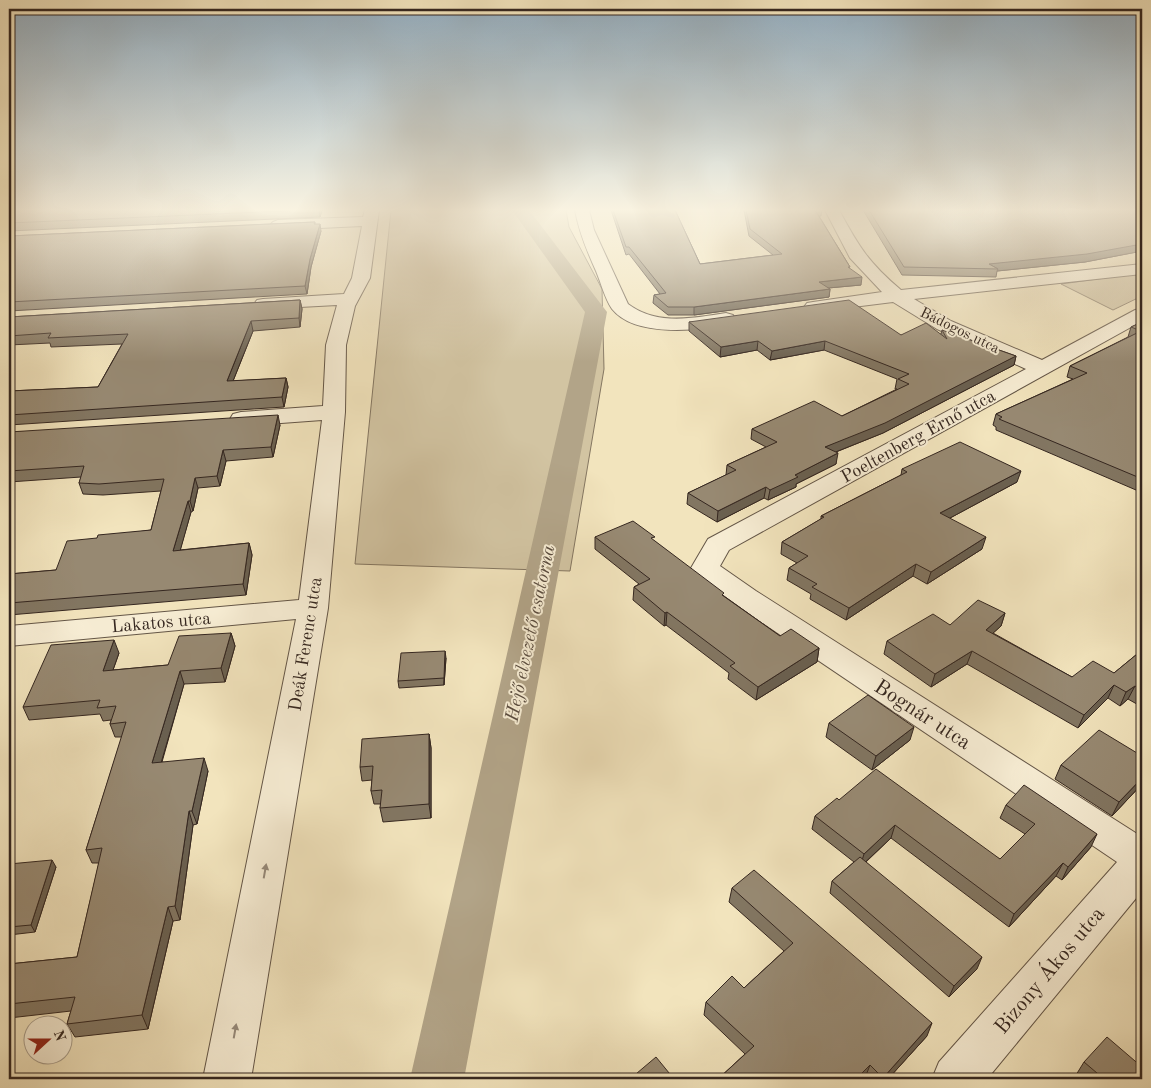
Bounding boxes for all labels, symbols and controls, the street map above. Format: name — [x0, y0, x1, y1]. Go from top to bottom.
street label: Bádogos utca — [917, 306, 1002, 357]
street label: Poeltenberg Ernő utca — [838, 387, 999, 487]
water label: Hejő elvezető csatorna — [503, 544, 559, 724]
street label: Deák Ferenc utca — [286, 576, 326, 713]
street label: Lakatos utca — [111, 610, 212, 636]
street label: Bognár utca — [870, 676, 974, 754]
one-way arrow — [261, 863, 269, 879]
street label: Bizony Ákos utca — [988, 901, 1109, 1038]
north arrow — [22, 1016, 72, 1066]
one-way arrow — [232, 1023, 240, 1039]
text: N — [51, 1028, 68, 1043]

